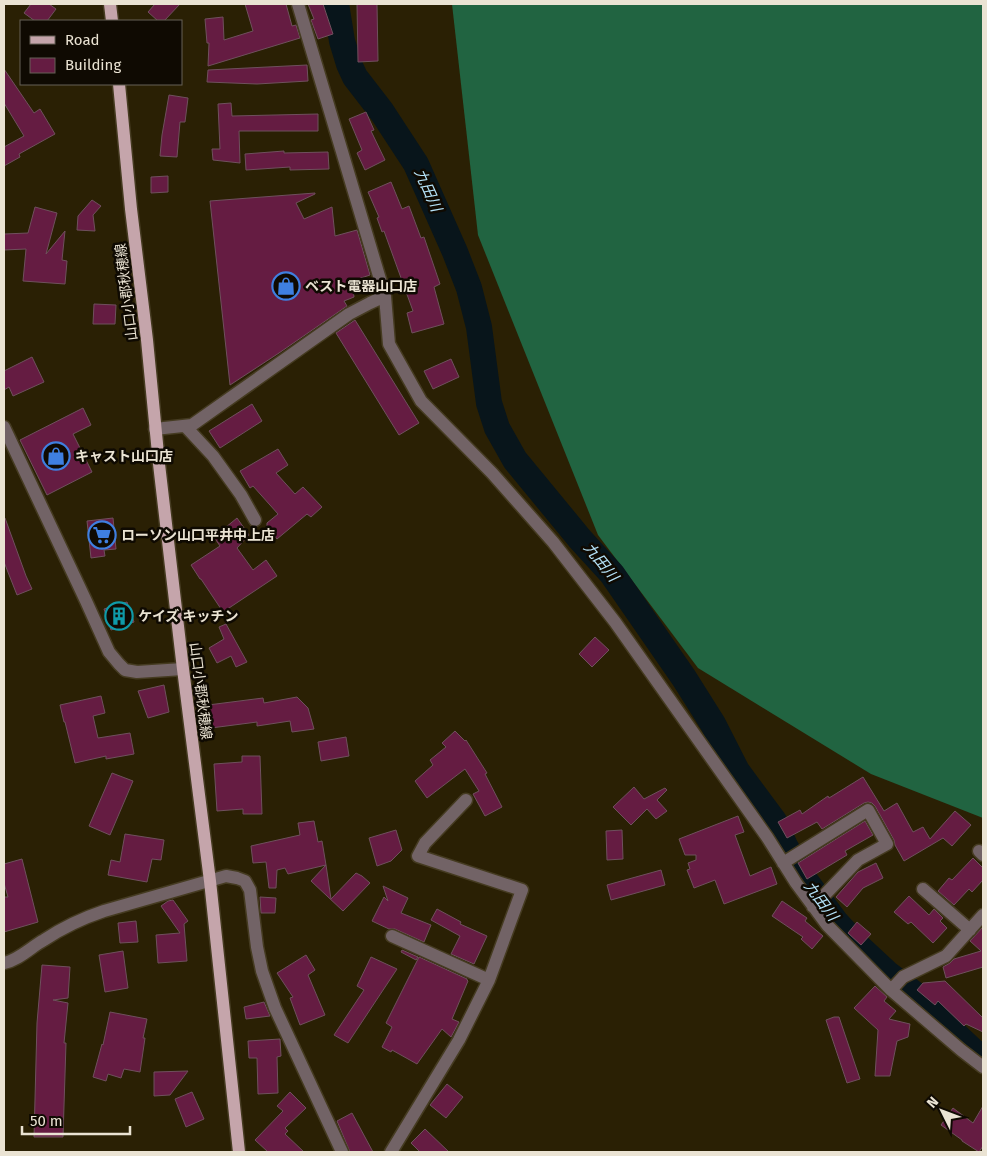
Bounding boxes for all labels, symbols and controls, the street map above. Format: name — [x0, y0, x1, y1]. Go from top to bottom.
legend — [20, 20, 182, 85]
text: Road — [65, 31, 100, 49]
text: Building — [65, 56, 121, 74]
water label: 九田川 — [411, 166, 446, 216]
street label: 山口小郡秋穂線 — [112, 242, 141, 342]
shop icon: ベスト電器山口店 — [271, 271, 301, 301]
place label: ベスト電器山口店 — [305, 278, 417, 295]
shop icon: キャスト山口店 — [41, 441, 71, 471]
place label: キャスト山口店 — [75, 448, 173, 465]
supermarket icon: ローソン山口平井中上店 — [87, 520, 117, 550]
place label: ローソン山口平井中上店 — [121, 527, 275, 544]
water label: 九田川 — [580, 539, 623, 587]
building icon: ケイズ キッチン — [104, 601, 134, 631]
place label: ケイズ キッチン — [138, 608, 239, 625]
street label: 山口小郡秋穂線 — [186, 641, 215, 741]
water label: 九田川 — [800, 878, 843, 926]
north arrow — [917, 1086, 967, 1136]
text: N — [923, 1093, 942, 1112]
scale bar — [22, 1104, 130, 1136]
text: 50 m — [30, 1112, 63, 1130]

